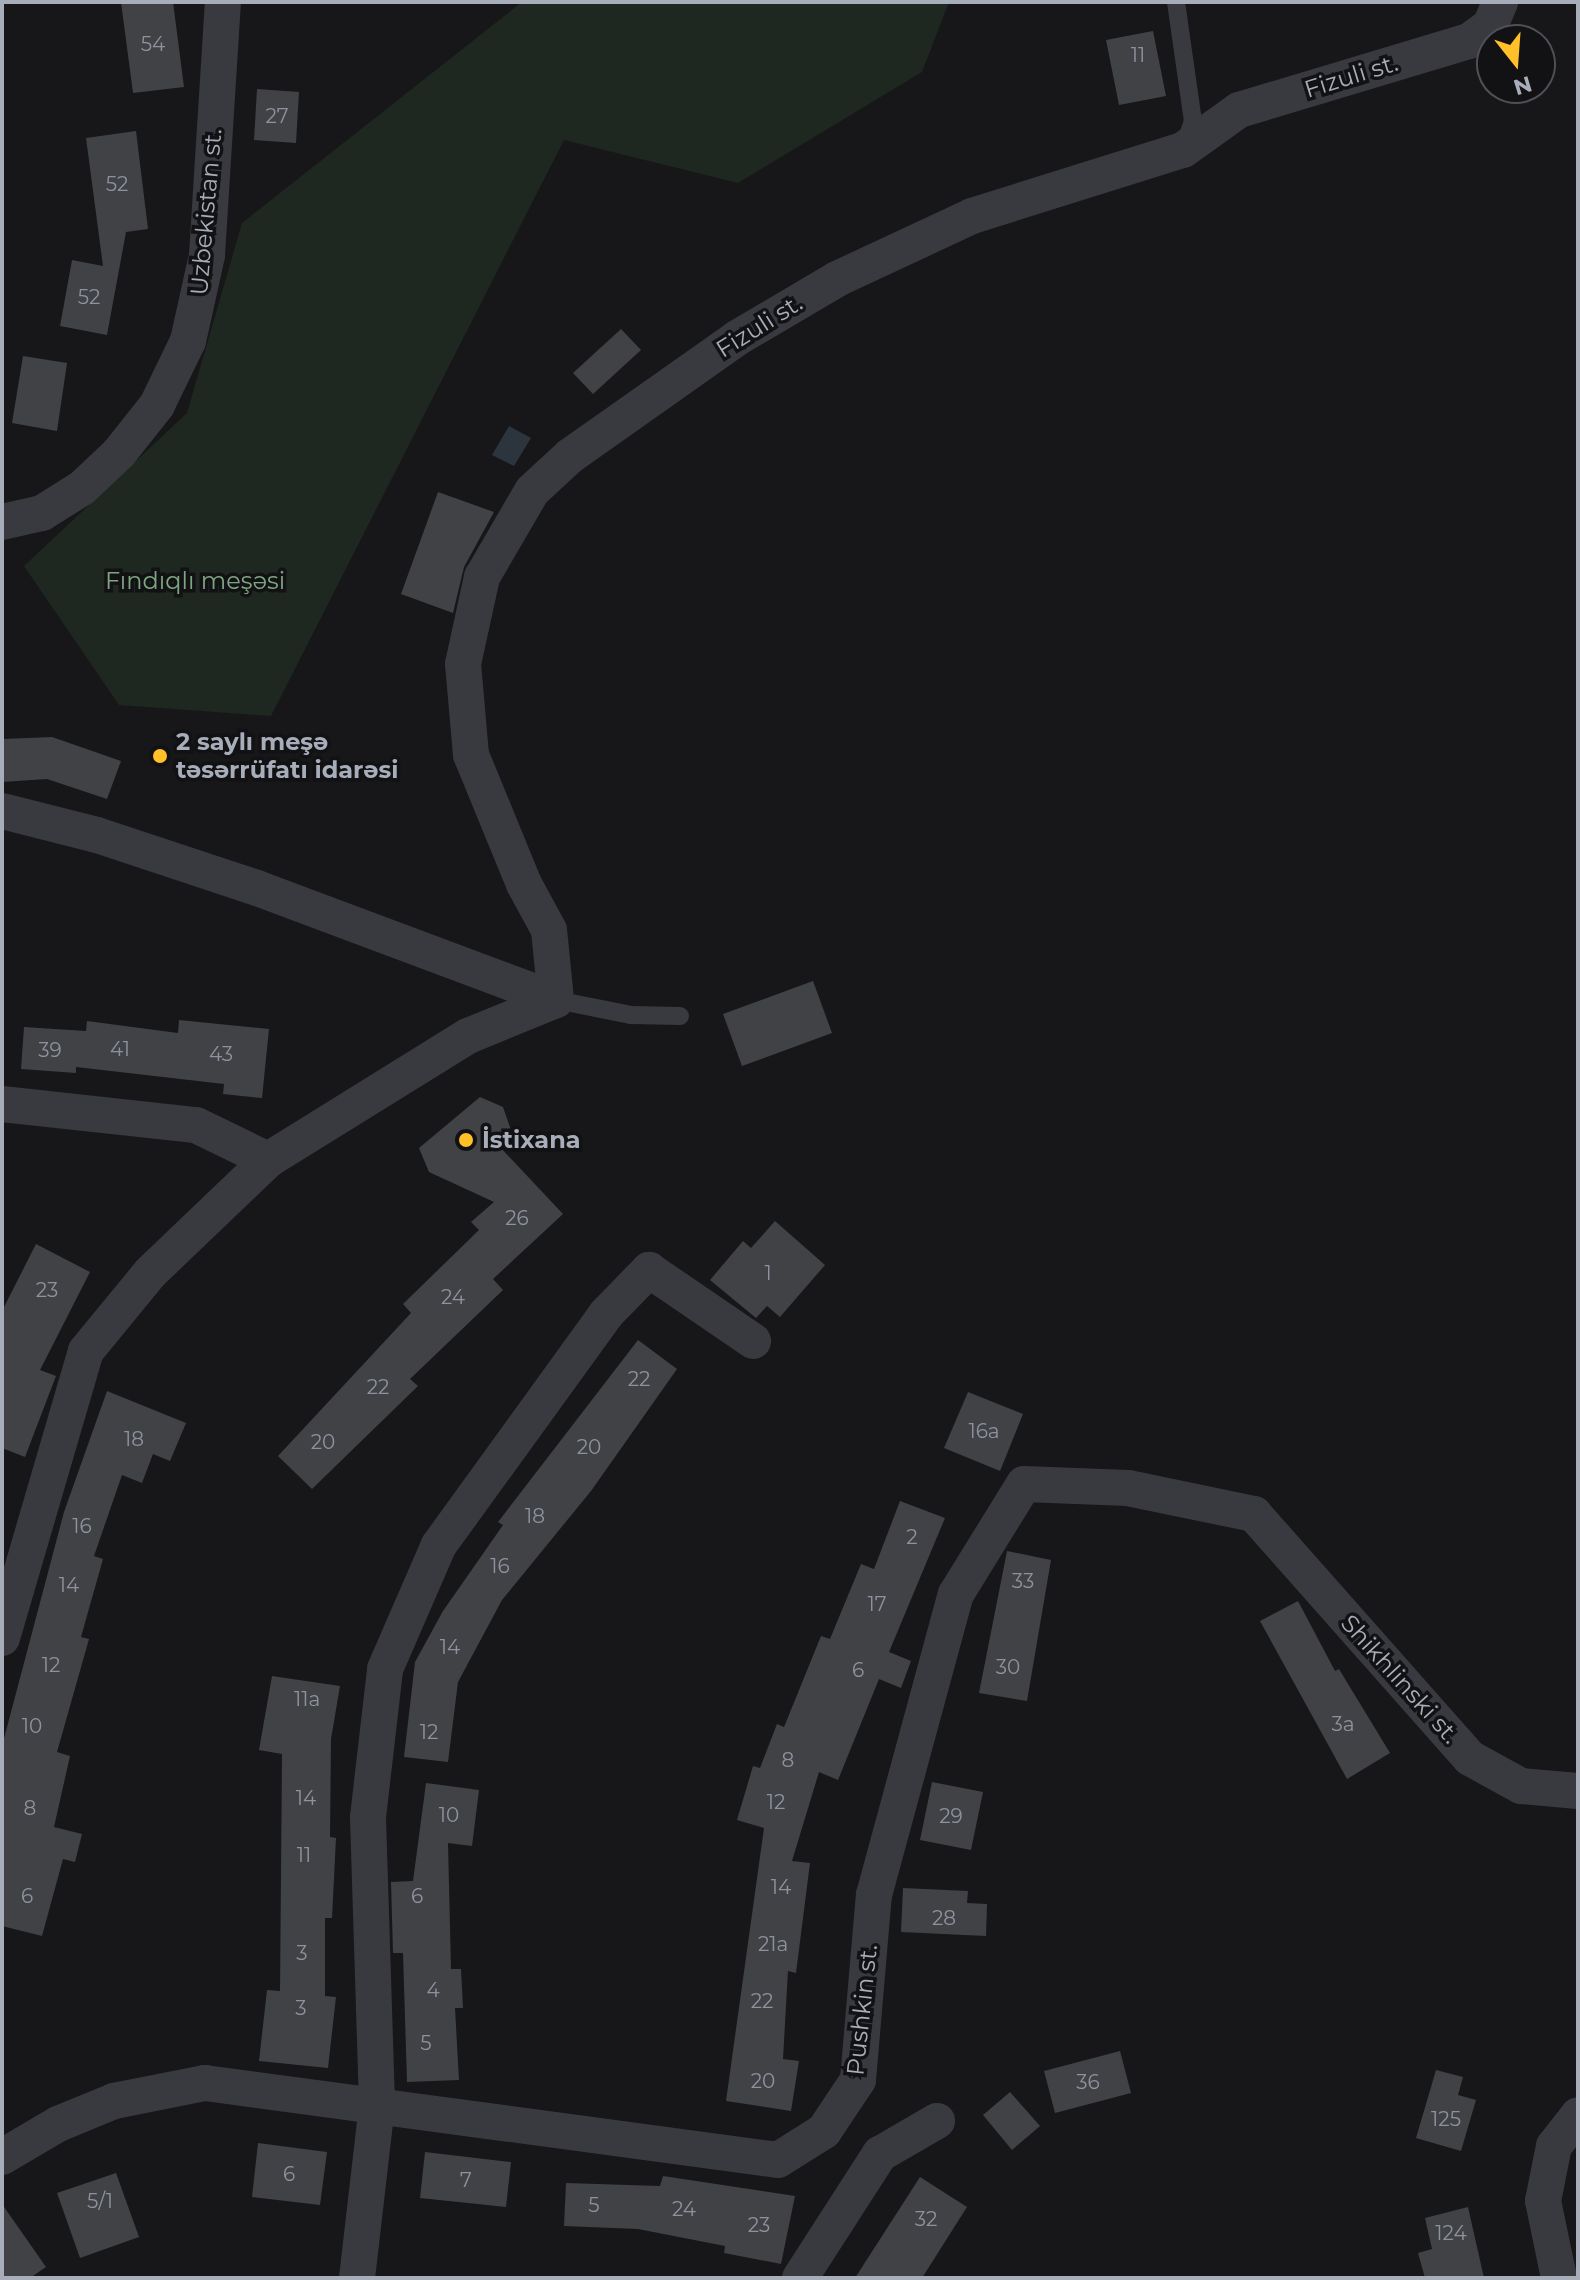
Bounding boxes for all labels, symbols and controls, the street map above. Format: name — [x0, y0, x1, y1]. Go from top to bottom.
north arrow — [1476, 24, 1556, 104]
house number: 54 — [141, 32, 165, 56]
house number: 11 — [1131, 43, 1145, 67]
street label: Fizuli st. — [1301, 48, 1401, 104]
text: N — [1510, 70, 1535, 101]
house number: 27 — [265, 104, 289, 128]
street label: Uzbekistan st. — [184, 127, 228, 297]
house number: 52 — [106, 172, 128, 196]
house number: 52 — [78, 285, 100, 309]
street label: Fizuli st. — [711, 288, 807, 364]
park label: Fındıqlı meşəsi — [105, 567, 285, 595]
place label: 2 saylı meşə təsərrüfatı idarəsi — [176, 728, 398, 784]
marker: 2 saylı meşə təsərrüfatı idarəsi — [151, 747, 169, 765]
house number: 41 — [110, 1037, 130, 1061]
house number: 39 — [38, 1038, 62, 1062]
house number: 43 — [209, 1042, 233, 1066]
place label: İstixana — [482, 1126, 581, 1154]
marker: İstixana — [457, 1131, 475, 1149]
house number: 26 — [505, 1206, 529, 1230]
house number: 1 — [764, 1261, 772, 1285]
house number: 23 — [36, 1278, 58, 1302]
house number: 24 — [441, 1285, 465, 1309]
house number: 22 — [628, 1367, 650, 1391]
house number: 22 — [367, 1375, 389, 1399]
house number: 16а — [968, 1419, 1000, 1443]
house number: 18 — [124, 1427, 144, 1451]
house number: 20 — [311, 1430, 335, 1454]
house number: 20 — [577, 1435, 601, 1459]
house number: 18 — [525, 1504, 545, 1528]
house number: 16 — [72, 1514, 92, 1538]
house number: 2 — [906, 1525, 918, 1549]
house number: 16 — [490, 1554, 510, 1578]
house number: 33 — [1012, 1569, 1034, 1593]
house number: 14 — [59, 1573, 79, 1597]
house number: 17 — [868, 1592, 886, 1616]
street label: Shikhlinski st. — [1335, 1609, 1465, 1749]
house number: 14 — [440, 1635, 460, 1659]
house number: 12 — [42, 1653, 60, 1677]
house number: 30 — [996, 1655, 1020, 1679]
house number: 6 — [852, 1658, 864, 1682]
house number: 11а — [294, 1687, 320, 1711]
house number: 3a — [1331, 1712, 1355, 1736]
house number: 10 — [22, 1714, 42, 1738]
house number: 12 — [420, 1720, 438, 1744]
house number: 8 — [782, 1748, 794, 1772]
house number: 14 — [296, 1786, 316, 1810]
house number: 12 — [767, 1790, 785, 1814]
house number: 8 — [24, 1796, 36, 1820]
house number: 10 — [439, 1803, 459, 1827]
house number: 29 — [939, 1804, 963, 1828]
house number: 11 — [297, 1843, 311, 1867]
house number: 14 — [771, 1875, 791, 1899]
house number: 6 — [21, 1884, 33, 1908]
house number: 6 — [411, 1884, 423, 1908]
house number: 28 — [932, 1906, 956, 1930]
house number: 21а — [758, 1932, 788, 1956]
house number: 3 — [296, 1941, 308, 1965]
street label: Pushkin st. — [841, 1943, 883, 2077]
house number: 4 — [426, 1978, 440, 2002]
house number: 22 — [751, 1989, 773, 2013]
house number: 3 — [295, 1996, 307, 2020]
house number: 5 — [420, 2031, 432, 2055]
house number: 20 — [751, 2069, 775, 2093]
house number: 36 — [1076, 2070, 1100, 2094]
house number: 125 — [1431, 2107, 1461, 2131]
house number: 6 — [283, 2162, 295, 2186]
house number: 7 — [460, 2168, 472, 2192]
house number: 5/1 — [87, 2189, 113, 2213]
house number: 5 — [588, 2193, 600, 2217]
house number: 24 — [672, 2197, 696, 2221]
house number: 32 — [915, 2207, 937, 2231]
house number: 23 — [748, 2213, 770, 2237]
house number: 124 — [1435, 2221, 1467, 2245]

